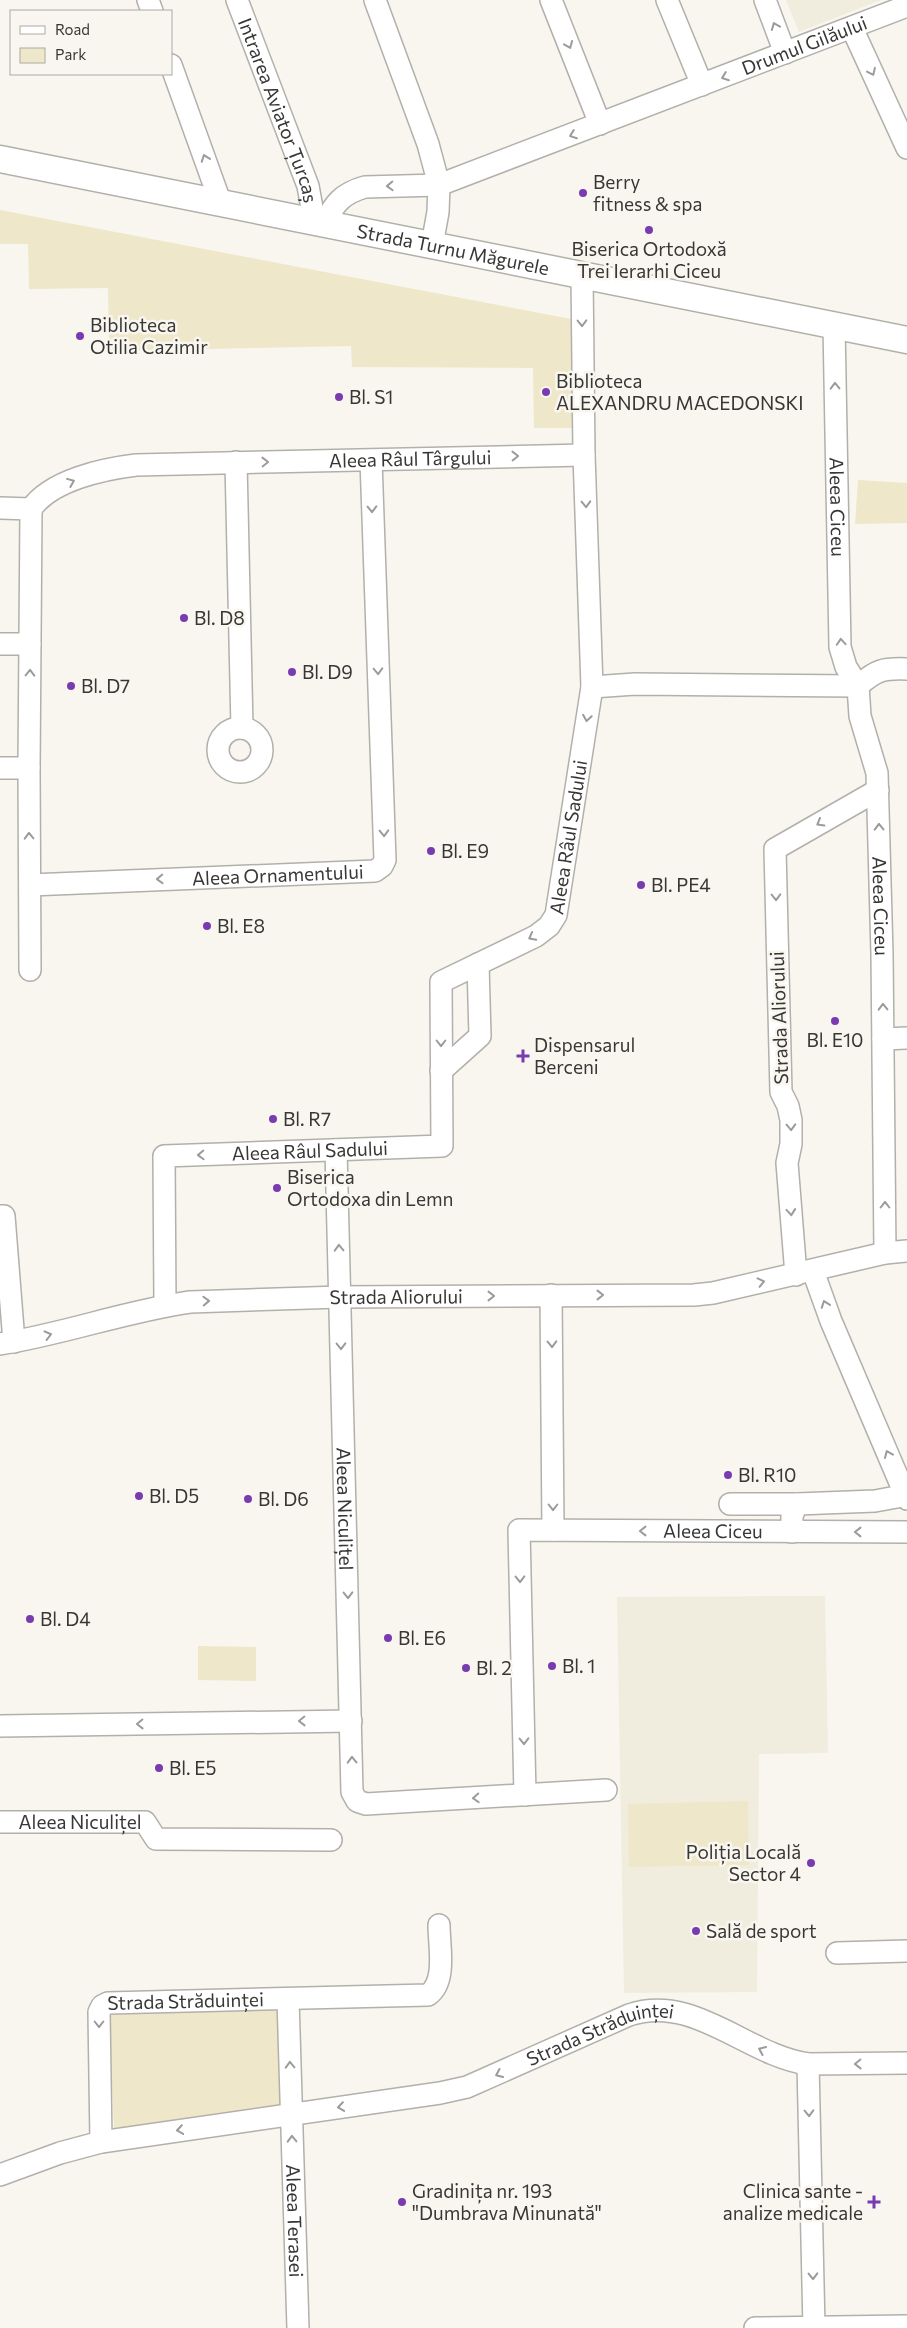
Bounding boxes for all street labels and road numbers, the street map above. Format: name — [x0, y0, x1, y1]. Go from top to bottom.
street label: Drumul Gilăului — [738, 10, 870, 79]
street label: Intrarea Aviator Țurcaș — [234, 14, 323, 205]
street label: Strada Turnu Măgurele — [355, 219, 551, 279]
street label: Aleea Râul Târgului — [329, 445, 492, 472]
street label: Aleea Ciceu — [825, 457, 850, 557]
street label: Aleea Râul Sadului — [544, 758, 591, 916]
street label: Aleea Ciceu — [868, 856, 894, 956]
street label: Aleea Ornamentului — [191, 859, 364, 889]
street label: Strada Aliorului — [765, 951, 792, 1085]
street label: Aleea Râul Sadului — [231, 1136, 388, 1165]
street label: Strada Aliorului — [329, 1284, 463, 1308]
street label: Aleea Niculițel — [332, 1447, 358, 1571]
street label: Aleea Ciceu — [663, 1519, 763, 1542]
street label: Aleea Niculițel — [18, 1810, 142, 1835]
street label: Strada Străduinței — [107, 1987, 264, 2014]
street label: Strada Străduinței — [523, 1998, 676, 2070]
street label: Aleea Terasei — [282, 2164, 308, 2278]

